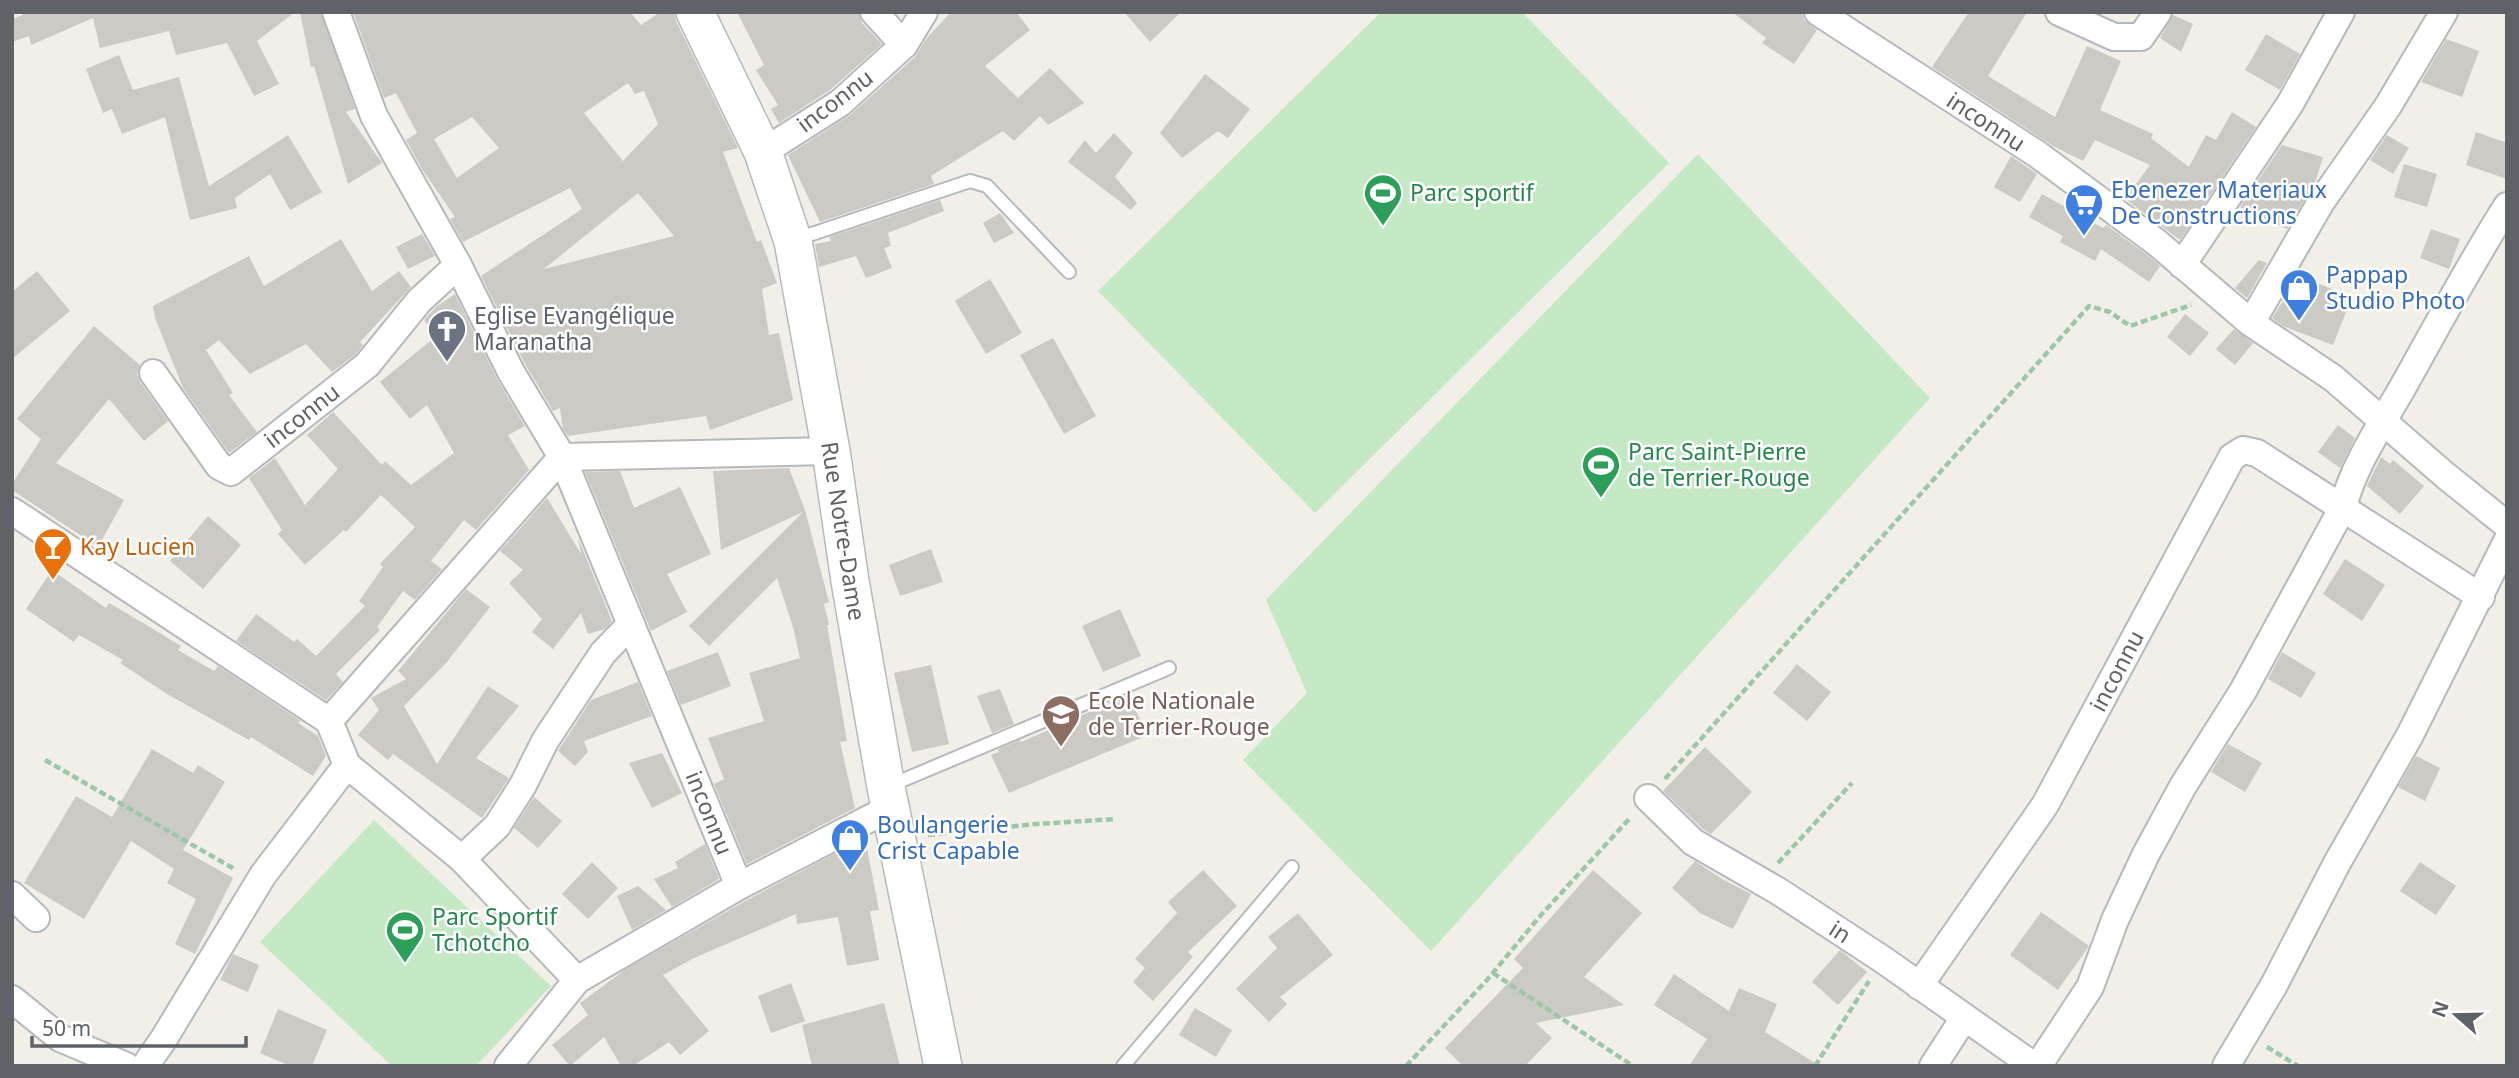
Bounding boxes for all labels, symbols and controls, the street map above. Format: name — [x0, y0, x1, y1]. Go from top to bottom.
street label: inconnu — [790, 61, 879, 139]
street label: inconnu — [1941, 84, 2032, 158]
sports icon: Parc sportif — [1362, 172, 1404, 227]
place label: Ebenezer Materiaux De Constructions — [2111, 173, 2327, 231]
place label: Parc sportif — [1410, 176, 1535, 208]
supermarket icon: Ebenezer Materiaux De Constructions — [2063, 182, 2105, 237]
place label: Pappap Studio Photo — [2326, 258, 2465, 316]
shop icon: Pappap Studio Photo — [2278, 267, 2320, 322]
place label: Eglise Evangélique Maranatha — [474, 299, 675, 357]
church icon: Eglise Evangélique Maranatha — [426, 308, 468, 363]
street label: inconnu — [257, 376, 346, 455]
place label: Parc Saint-Pierre de Terrier-Rouge — [1628, 435, 1810, 493]
street label: Rue Notre-Dame — [814, 439, 874, 623]
sports icon: Parc Saint-Pierre de Terrier-Rouge — [1580, 444, 1622, 499]
bar icon: Kay Lucien — [32, 526, 74, 581]
place label: Kay Lucien — [80, 530, 195, 562]
street label: inconnu — [2081, 624, 2151, 717]
place label: Ecole Nationale de Terrier-Rouge — [1088, 684, 1270, 742]
school or university icon: Ecole Nationale de Terrier-Rouge — [1040, 693, 1082, 748]
street label: inconnu — [679, 766, 741, 859]
place label: Boulangerie Crist Capable — [877, 808, 1020, 866]
shop icon: Boulangerie Crist Capable — [829, 817, 871, 872]
place label: Parc Sportif Tchotcho — [432, 900, 558, 958]
sports icon: Parc Sportif Tchotcho — [384, 909, 426, 964]
street label: in — [1823, 912, 1858, 950]
north arrow — [2421, 980, 2491, 1050]
text: N — [2425, 997, 2455, 1021]
scale bar — [32, 1004, 245, 1048]
text: 50 m — [42, 1014, 91, 1042]

